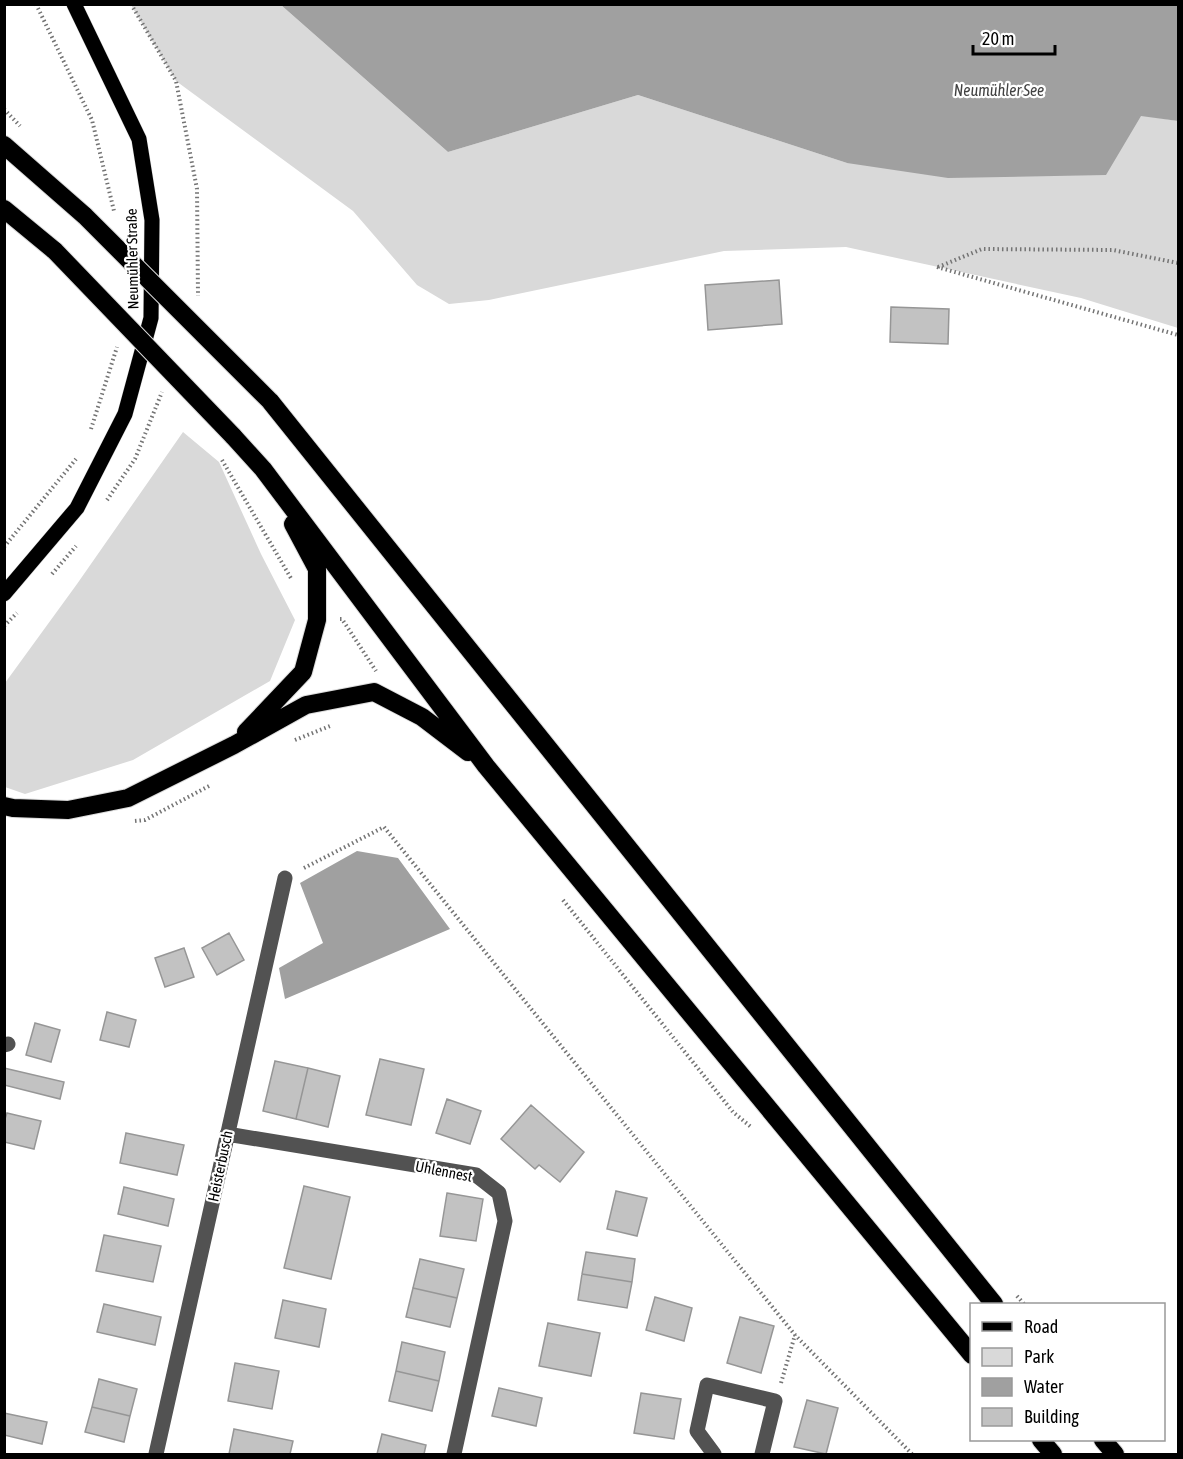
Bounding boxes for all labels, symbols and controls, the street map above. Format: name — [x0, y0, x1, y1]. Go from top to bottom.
scale bar — [973, 18, 1056, 56]
text: 20 m — [982, 28, 1014, 49]
water label: Neumühler See — [954, 81, 1044, 99]
street label: Neumühler Straße — [123, 208, 141, 310]
street label: Heisterbusch — [204, 1129, 236, 1203]
street label: Uhlennest — [414, 1157, 474, 1185]
legend — [970, 1303, 1165, 1441]
text: Road — [1024, 1316, 1058, 1337]
text: Park — [1024, 1346, 1054, 1367]
text: Water — [1024, 1376, 1064, 1397]
text: Building — [1024, 1406, 1079, 1427]

